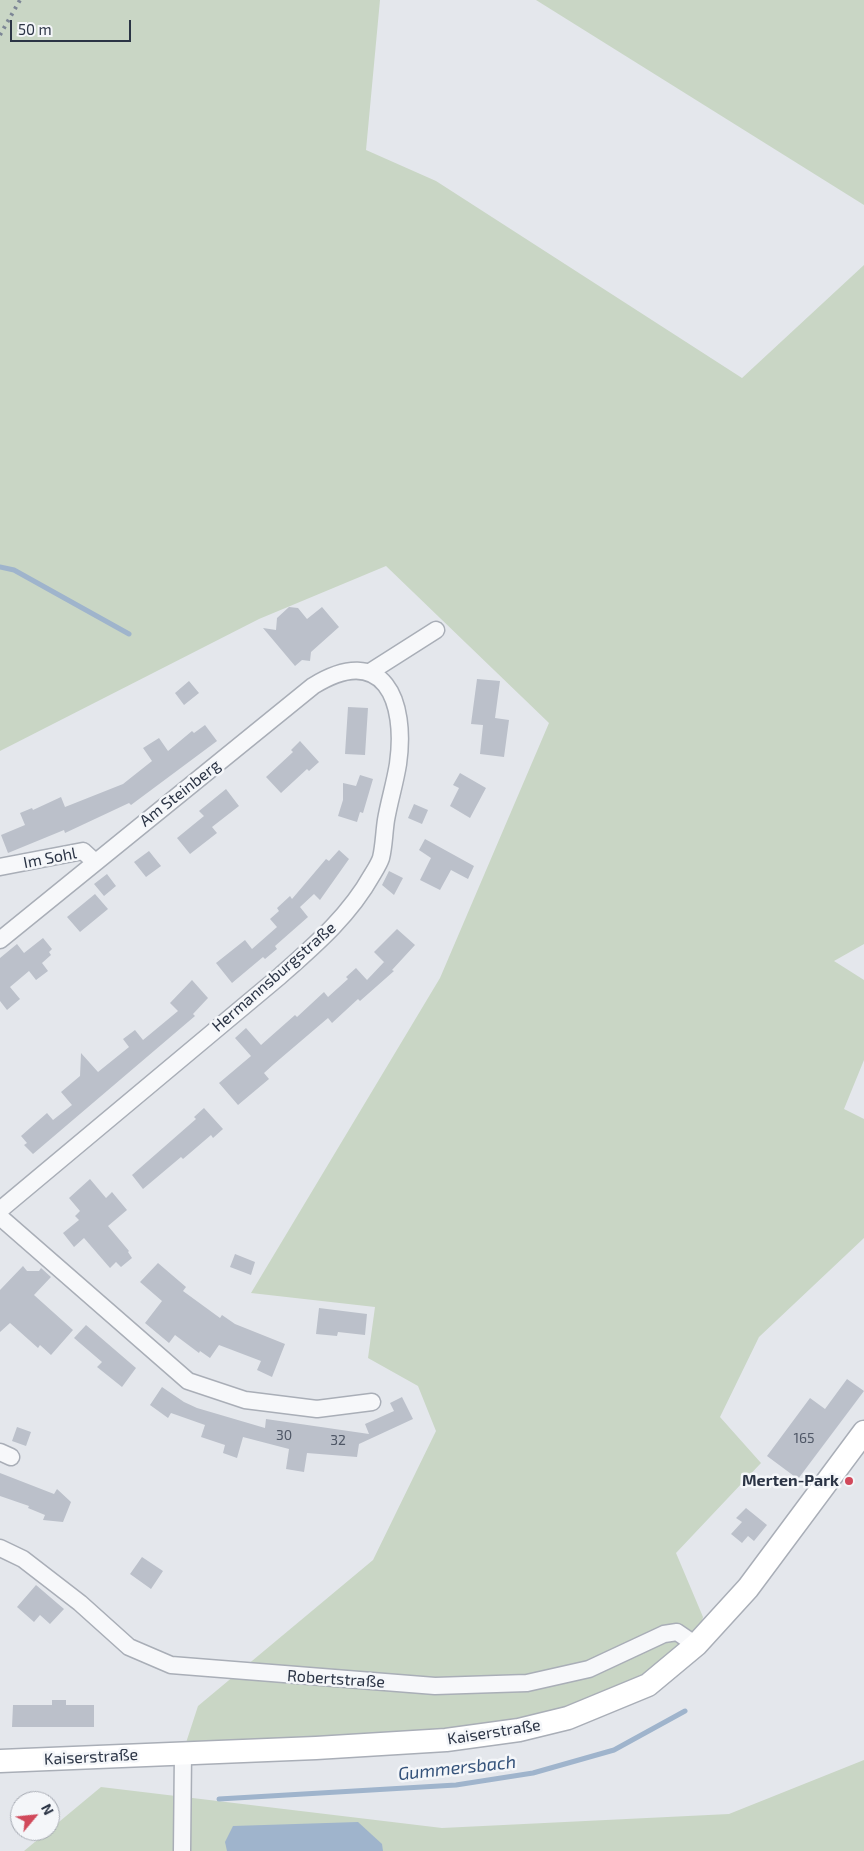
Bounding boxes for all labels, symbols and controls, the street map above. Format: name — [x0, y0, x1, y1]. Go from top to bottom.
scale bar — [12, 10, 134, 42]
text: 50 m — [18, 20, 52, 38]
street label: Am Steinberg — [136, 755, 224, 831]
street label: Im Sohl — [22, 843, 78, 873]
street label: Hermannsburgstraße — [208, 918, 340, 1036]
house number: 30 — [276, 1427, 292, 1443]
house number: 165 — [793, 1430, 815, 1446]
house number: 32 — [330, 1432, 346, 1448]
place label: Merten-Park — [742, 1471, 839, 1491]
marker: Merten-Park — [843, 1475, 855, 1487]
street label: Robertstraße — [286, 1666, 386, 1692]
street label: Kaiserstraße — [446, 1715, 542, 1749]
street label: Kaiserstraße — [43, 1745, 139, 1769]
water label: Gummersbach — [397, 1751, 517, 1785]
north arrow — [10, 1791, 60, 1841]
text: N — [38, 1801, 58, 1818]

